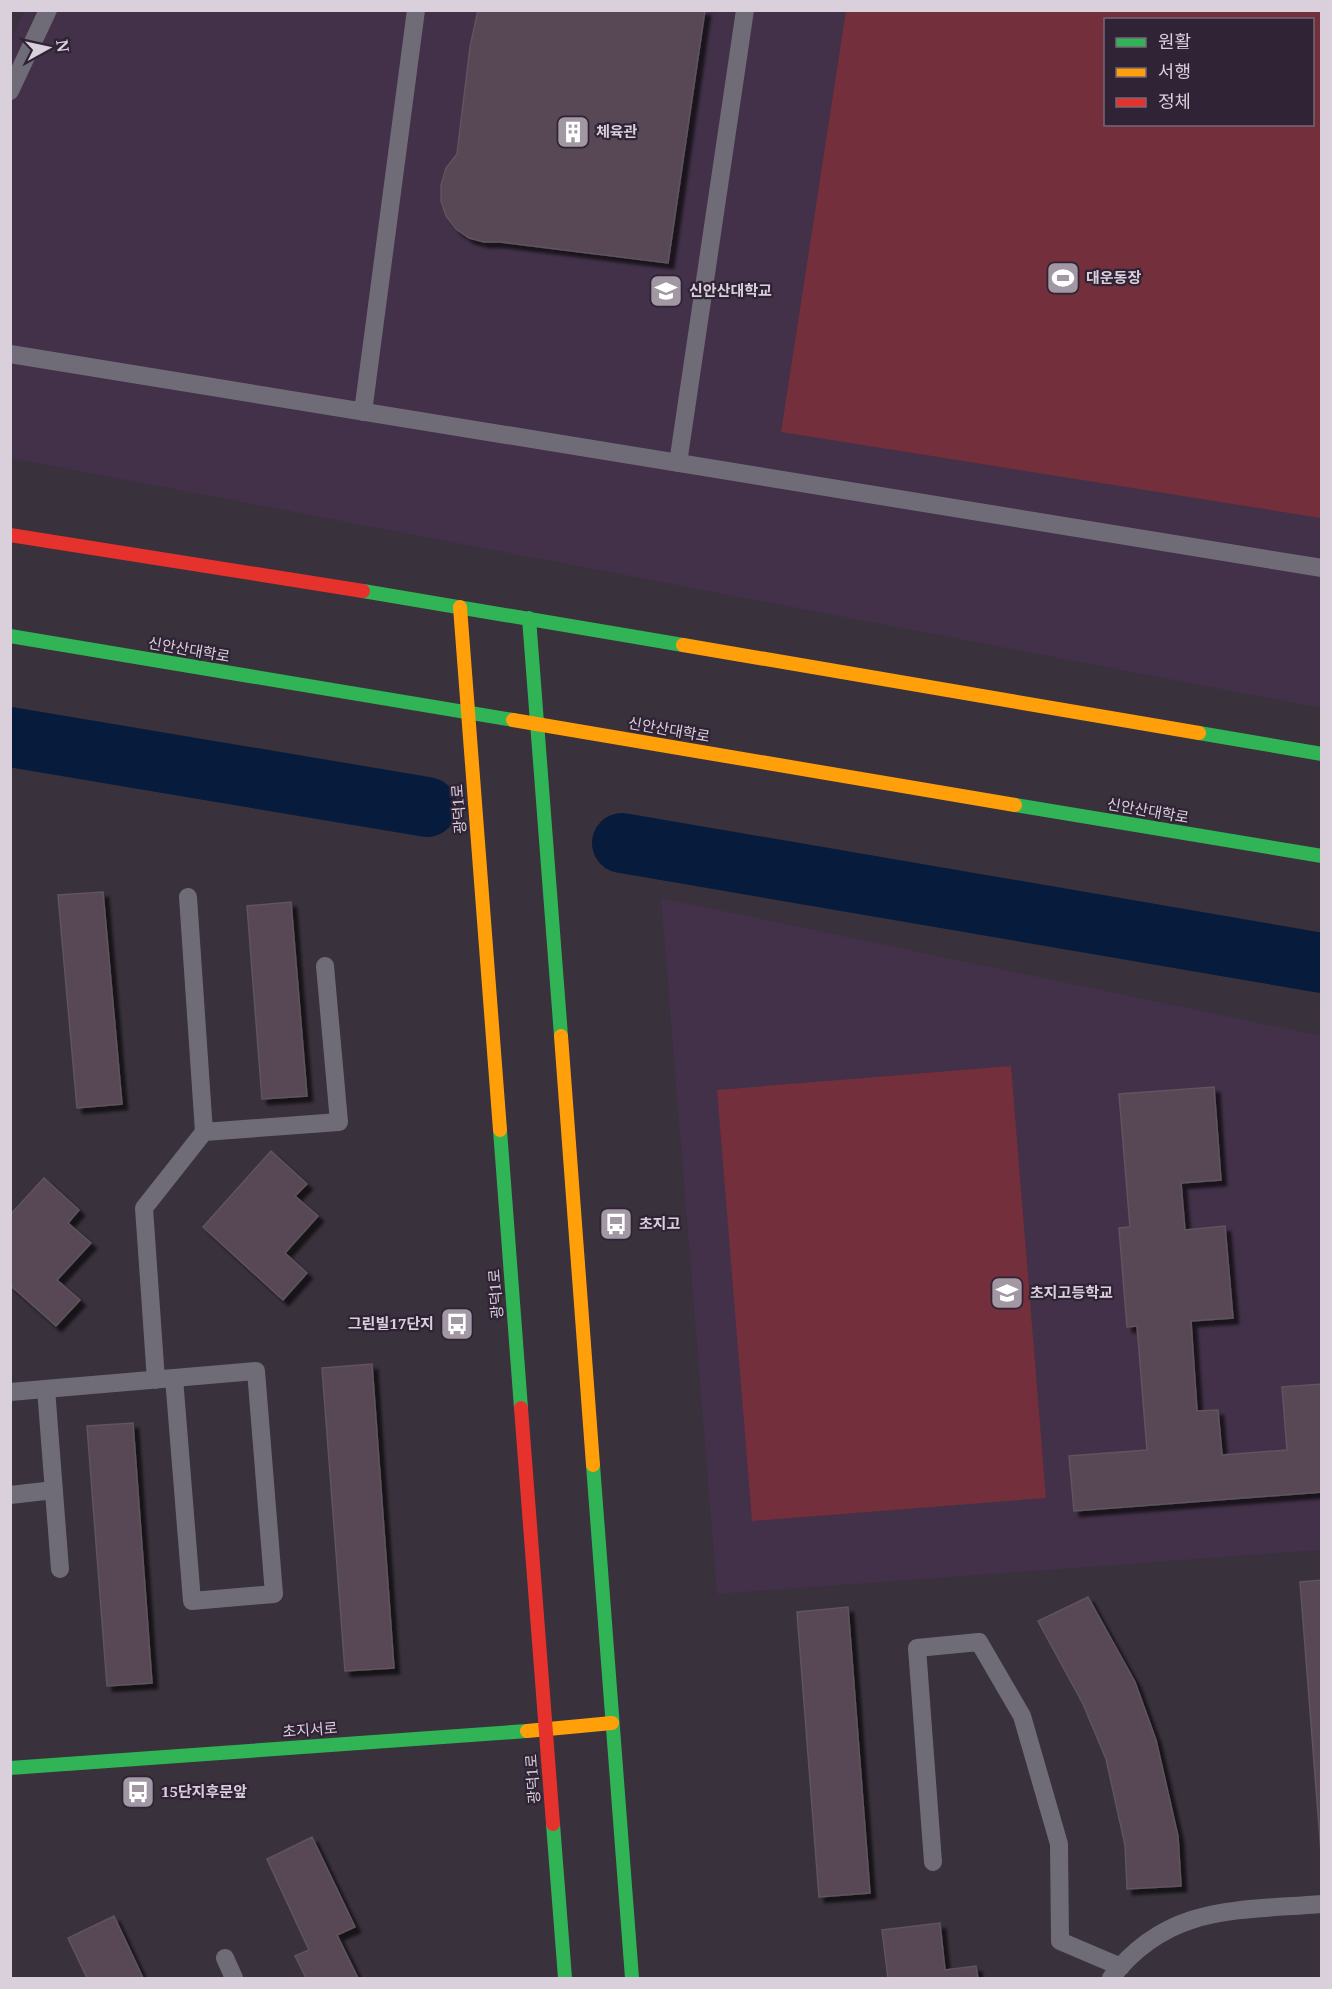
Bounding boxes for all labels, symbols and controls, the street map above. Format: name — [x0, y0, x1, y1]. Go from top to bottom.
north arrow — [18, 18, 78, 78]
legend — [1104, 18, 1314, 126]
text: 원활 — [1158, 29, 1191, 53]
text: N — [51, 38, 75, 54]
text: 서행 — [1158, 59, 1191, 83]
text: 정체 — [1158, 89, 1191, 113]
building icon: 체육관 — [555, 114, 591, 150]
place label: 체육관 — [596, 121, 638, 141]
sports icon: 대운동장 — [1045, 260, 1081, 296]
place label: 대운동장 — [1086, 267, 1141, 287]
school or university icon: 신안산대학교 — [648, 273, 684, 309]
place label: 신안산대학교 — [689, 280, 772, 300]
street label: 신안산대학로 — [147, 632, 232, 666]
street label: 신안산대학로 — [627, 712, 712, 746]
street label: 광덕1로 — [446, 784, 470, 835]
street label: 신안산대학로 — [1106, 793, 1191, 827]
bus stop icon: 초지고 — [598, 1206, 634, 1242]
place label: 초지고 — [639, 1213, 681, 1233]
street label: 광덕1로 — [483, 1269, 507, 1320]
school or university icon: 초지고등학교 — [989, 1275, 1025, 1311]
place label: 초지고등학교 — [1030, 1282, 1113, 1302]
bus stop icon: 그린빌17단지 — [439, 1306, 475, 1342]
place label: 그린빌17단지 — [348, 1313, 434, 1333]
street label: 초지서로 — [282, 1717, 338, 1741]
street label: 광덕1로 — [520, 1754, 544, 1805]
bus stop icon: 15단지후문앞 — [120, 1774, 156, 1810]
place label: 15단지후문앞 — [161, 1781, 247, 1801]

